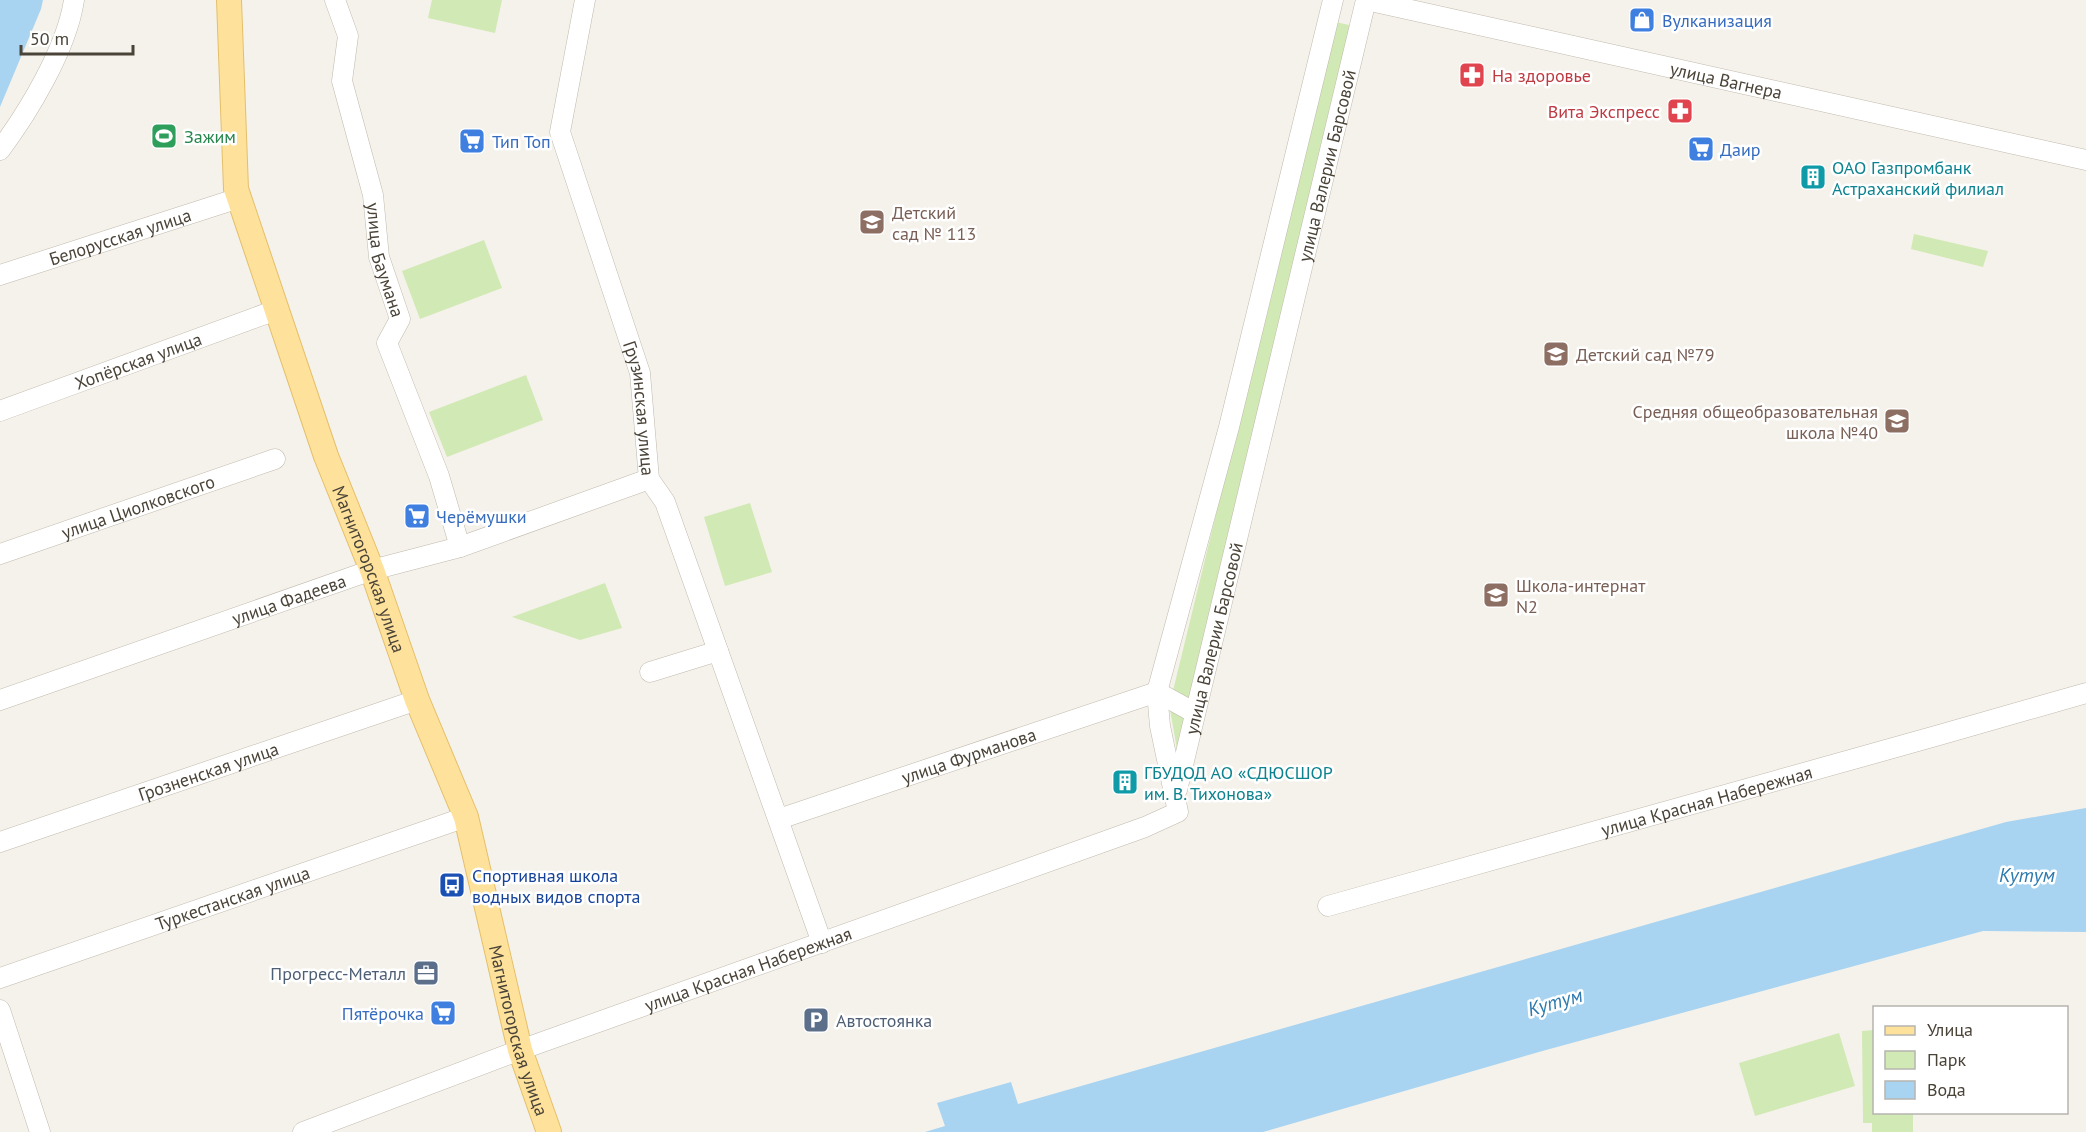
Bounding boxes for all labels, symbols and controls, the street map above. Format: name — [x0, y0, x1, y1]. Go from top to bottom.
shop icon: Вулканизация — [1627, 5, 1657, 35]
place label: Вулканизация — [1662, 9, 1772, 32]
scale bar — [21, 18, 134, 56]
text: 50 m — [30, 27, 69, 50]
street label: улица Вагнера — [1668, 56, 1785, 104]
pharmacy icon: На здоровье — [1457, 60, 1487, 90]
place label: На здоровье — [1492, 64, 1591, 87]
street label: улица Валерии Барсовой — [1292, 67, 1360, 264]
pharmacy icon: Вита Экспресс — [1665, 96, 1695, 126]
place label: Вита Экспресс — [1548, 100, 1660, 123]
sports icon: Зажим — [149, 121, 179, 151]
place label: Зажим — [184, 125, 236, 148]
supermarket icon: Тип Топ — [457, 126, 487, 156]
place label: Тип Топ — [492, 130, 551, 153]
supermarket icon: Даир — [1686, 134, 1716, 164]
place label: Даир — [1720, 138, 1761, 161]
place label: ОАО Газпромбанк Астраханский филиал — [1832, 156, 2004, 200]
building icon: ОАО Газпромбанк Астраханский филиал — [1798, 162, 1828, 192]
street label: улица Баумана — [362, 201, 410, 320]
place label: Детский сад № 113 — [892, 201, 976, 245]
street label: Белорусская улица — [46, 203, 194, 270]
school or university icon: Детский сад № 113 — [857, 207, 887, 237]
street label: Хопёрская улица — [71, 327, 205, 394]
street label: Грузинская улица — [619, 338, 660, 476]
school or university icon: Детский сад №79 — [1541, 339, 1571, 369]
place label: Детский сад №79 — [1576, 343, 1714, 366]
place label: Средняя общеобразовательная школа №40 — [1632, 400, 1878, 444]
school or university icon: Средняя общеобразовательная школа №40 — [1882, 406, 1912, 436]
street label: улица Циолковского — [58, 469, 218, 543]
street label: Магнитогорская улица — [328, 482, 411, 655]
supermarket icon: Черёмушки — [402, 501, 432, 531]
place label: Черёмушки — [436, 505, 527, 528]
street label: улица Валерии Барсовой — [1179, 540, 1247, 737]
street label: улица Фадеева — [229, 568, 349, 630]
place label: Школа-интернат N2 — [1516, 574, 1646, 618]
school or university icon: Школа-интернат N2 — [1481, 580, 1511, 610]
street label: улица Фурманова — [898, 722, 1039, 789]
street label: Грозненская улица — [135, 737, 281, 806]
street label: улица Красная Набережная — [1598, 760, 1815, 841]
place label: ГБУДОД АО «СДЮСШОР им. В. Тихонова» — [1144, 761, 1333, 805]
building icon: ГБУДОД АО «СДЮСШОР им. В. Тихонова» — [1110, 767, 1140, 797]
street label: Туркестанская улица — [152, 860, 313, 935]
water label: Кутум — [1999, 862, 2056, 888]
place label: Спортивная школа водных видов спорта — [472, 864, 640, 908]
bus stop icon: Спортивная школа водных видов спорта — [437, 870, 467, 900]
street label: улица Красная Набережная — [641, 921, 855, 1016]
street label: Магнитогорская улица — [484, 942, 554, 1119]
office icon: Прогресс-Металл — [411, 958, 441, 988]
place label: Прогресс-Металл — [270, 962, 406, 985]
water label: Кутум — [1524, 982, 1586, 1022]
supermarket icon: Пятёрочка — [428, 998, 458, 1028]
place label: Пятёрочка — [342, 1002, 424, 1025]
parking icon: Автостоянка — [801, 1005, 831, 1035]
legend — [1873, 1006, 2068, 1114]
place label: Автостоянка — [836, 1009, 932, 1032]
text: Улица — [1927, 1018, 1973, 1041]
text: Парк — [1927, 1048, 1967, 1071]
text: Вода — [1927, 1078, 1966, 1101]

